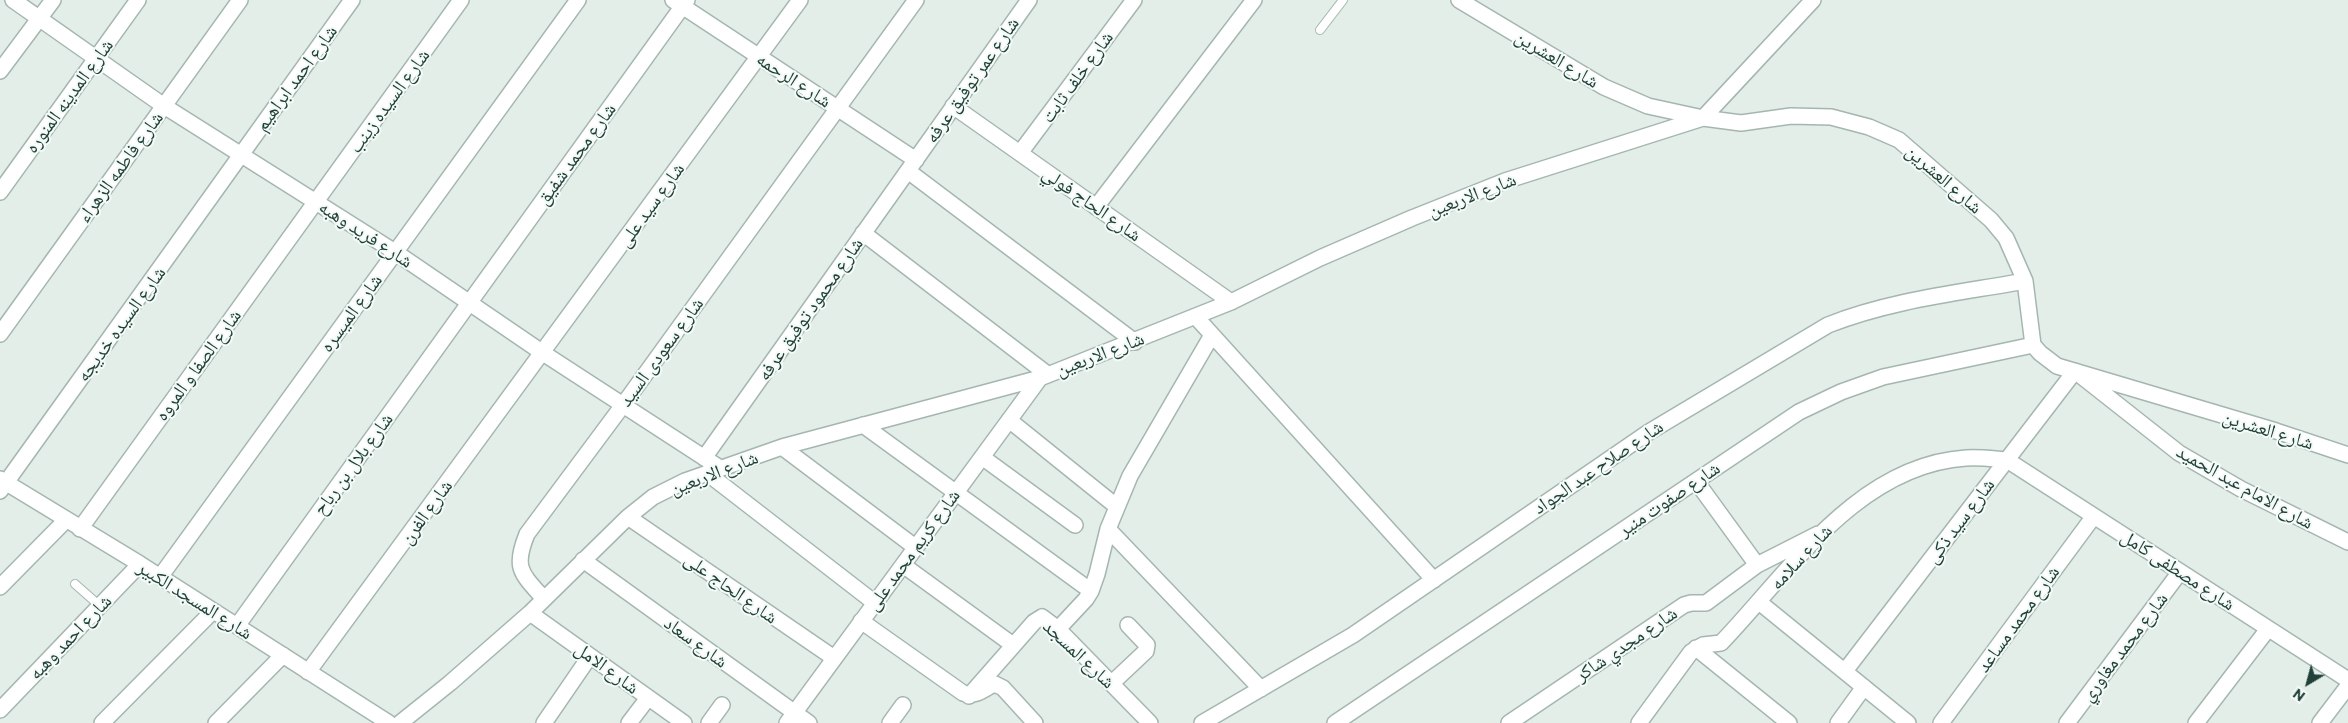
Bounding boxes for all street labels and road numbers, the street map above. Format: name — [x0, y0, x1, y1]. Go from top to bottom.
street label: شارع عمر توفيق عرفه — [920, 13, 1024, 147]
street label: شارع احمد ابراهيم — [250, 21, 342, 135]
street label: شارع العشرين — [1511, 25, 1603, 93]
street label: شارع خلف ثابت — [1036, 27, 1118, 127]
street label: شارع المدينه المنوره — [20, 35, 118, 157]
street label: شارع السيده زينب — [344, 45, 434, 157]
street label: شارع الرحمه — [752, 47, 836, 113]
street label: شارع محمد شفيق — [531, 99, 621, 209]
street label: شارع فاطمه الزهراء — [72, 107, 168, 227]
street label: شارع العشرين — [1901, 140, 1987, 218]
street label: شارع سيد على — [613, 158, 689, 252]
street label: شارع الحاج فولي — [1038, 162, 1146, 246]
street label: شارع الاربعين — [1425, 168, 1519, 222]
street label: شارع فريد وهبه — [315, 195, 417, 273]
street label: شارع محمود توفيق عرفه — [752, 233, 868, 385]
street label: شارع السيده خديجه — [72, 262, 170, 386]
street label: شارع الميسره — [315, 269, 387, 357]
street label: شارع سعودى السيد — [614, 293, 708, 411]
street label: شارع الصفا و المروه — [150, 305, 246, 425]
street label: شارع الاربعين — [1053, 327, 1147, 381]
street label: شارع العشرين — [2220, 405, 2316, 455]
street label: شارع بلال بن رباح — [308, 408, 398, 520]
street label: شارع صلاح عبد الجواد — [1529, 415, 1667, 519]
street label: شارع الامام عبد الحميد — [2172, 440, 2318, 534]
street label: شارع الاربعين — [667, 446, 761, 500]
street label: شارع صفوت منير — [1614, 457, 1724, 541]
street label: شارع سيد ذكى — [1921, 474, 1999, 568]
street label: شارع الفرن — [395, 475, 457, 549]
street label: شارع كريم محمد على — [861, 485, 965, 615]
street label: شارع سلامه — [1765, 520, 1837, 594]
street label: شارع مصطفى كامل — [2117, 525, 2239, 615]
street label: شارع الحاج على — [680, 547, 782, 629]
street label: شارع المسجد الكبير — [133, 556, 257, 644]
street label: شارع محمد مساعد — [1972, 561, 2064, 677]
street label: شارع محمد مغاوري — [2076, 588, 2172, 706]
street label: شارع احمد وهبه — [24, 590, 116, 684]
street label: شارع مجدي شاكر — [1571, 601, 1681, 687]
street label: شارع سعاد — [660, 611, 732, 673]
street label: شارع المسجد — [1038, 615, 1120, 693]
street label: شارع الامل — [570, 637, 644, 699]

